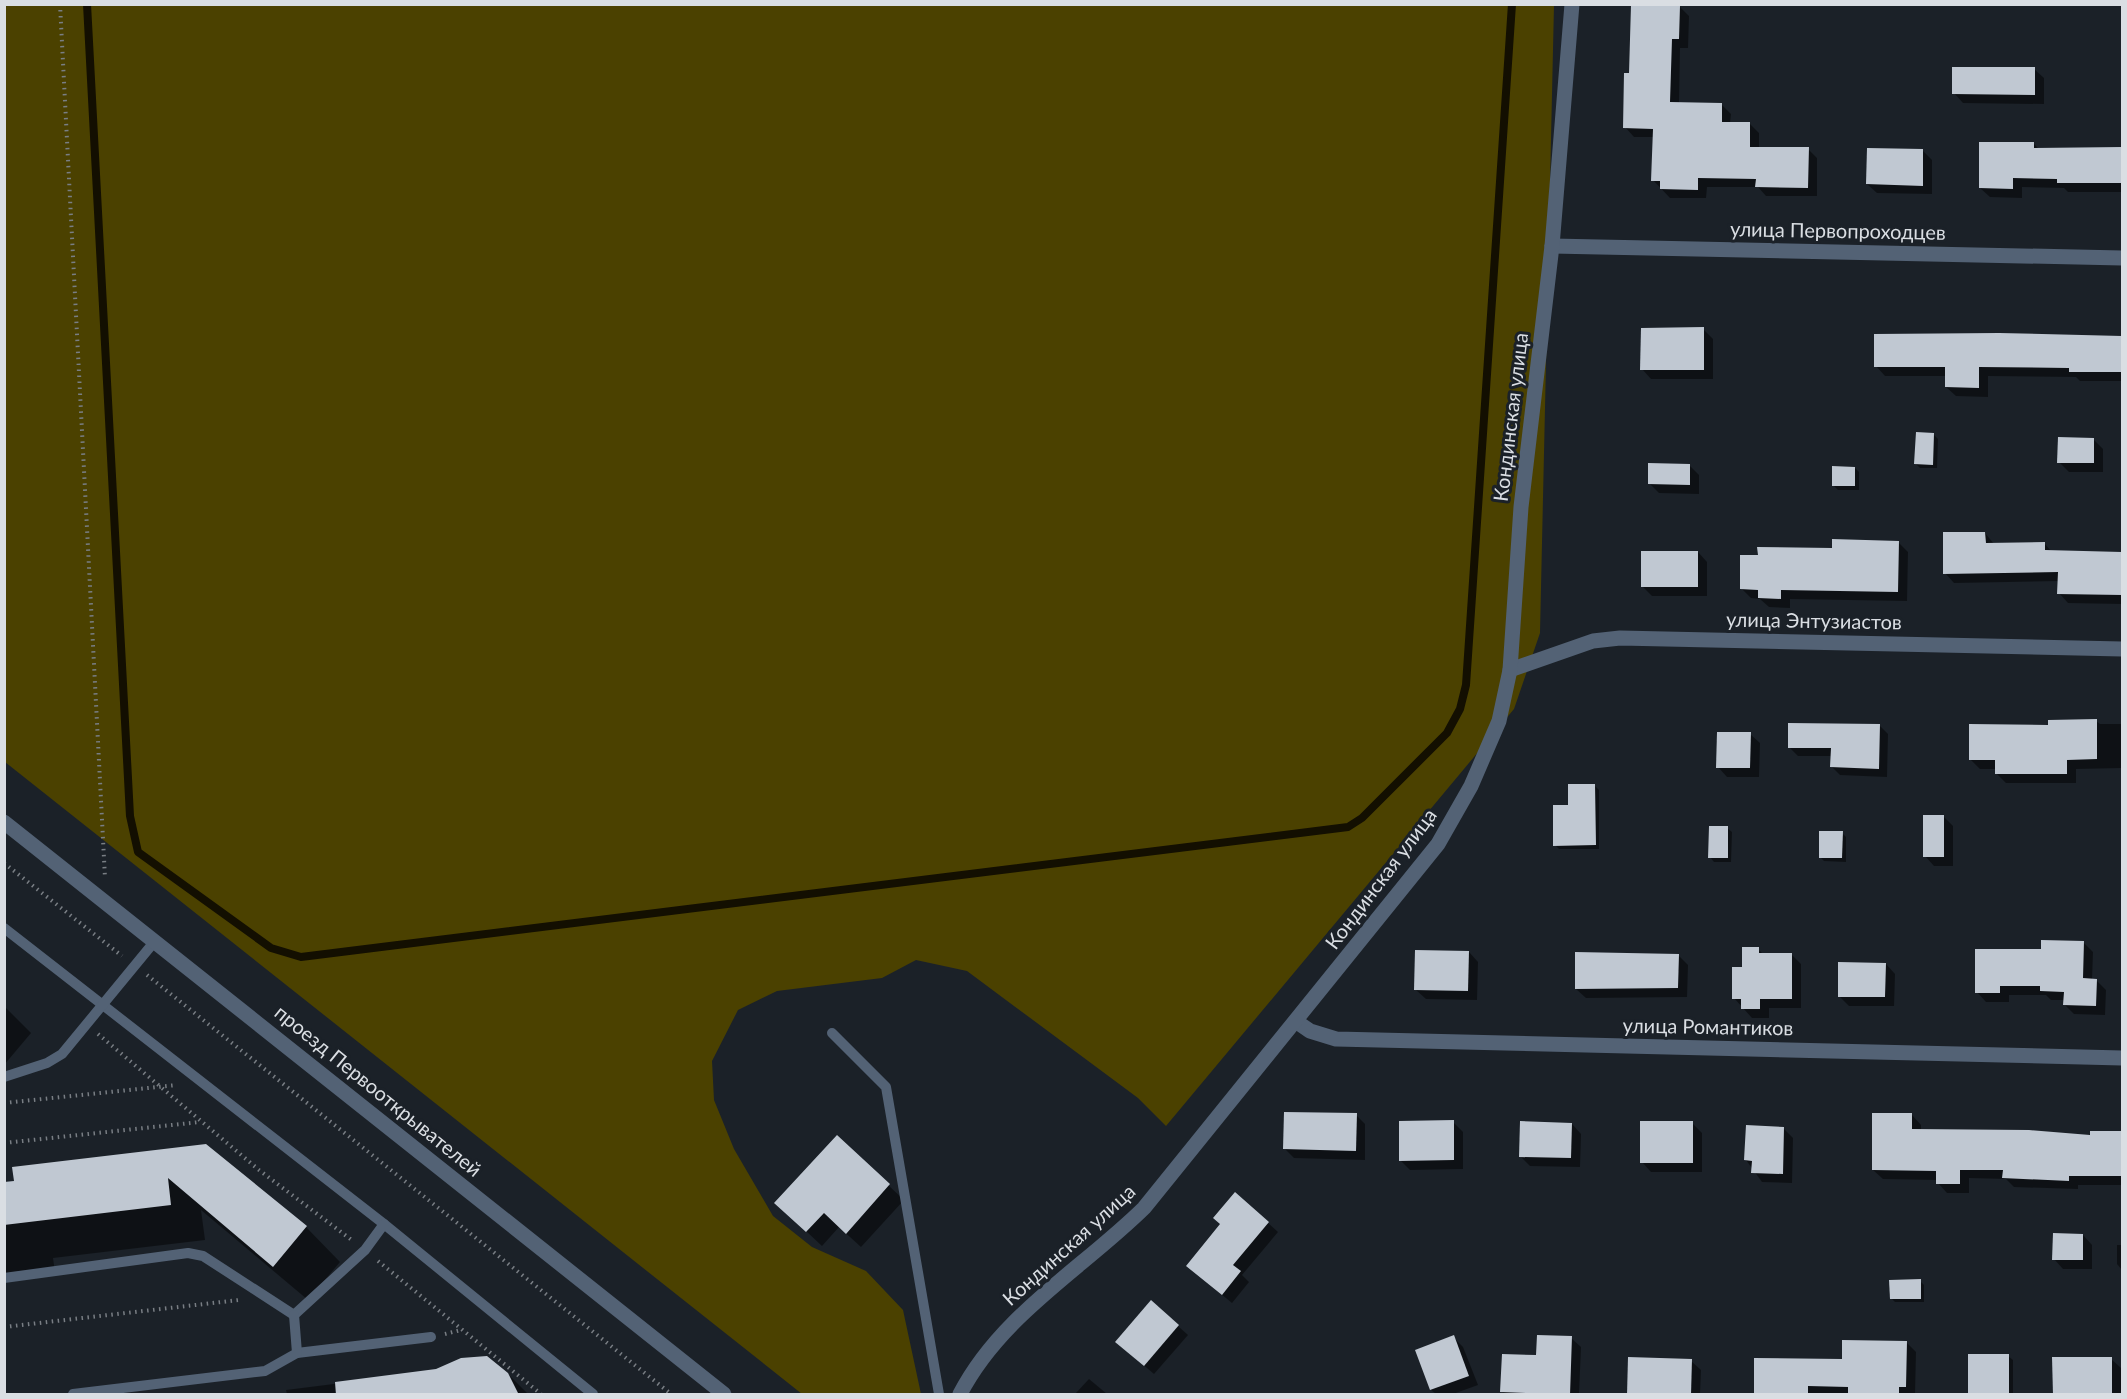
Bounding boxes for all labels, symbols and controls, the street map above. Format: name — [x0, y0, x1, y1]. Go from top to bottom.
street label: улица Первопроходцев — [1730, 216, 1946, 244]
street label: Кондинская улица — [1488, 331, 1532, 503]
street label: улица Энтузиастов — [1726, 606, 1902, 634]
street label: Кондинская улица — [1320, 803, 1441, 953]
street label: проезд Первооткрывателей — [270, 999, 487, 1181]
street label: улица Романтиков — [1622, 1013, 1794, 1039]
street label: Кондинская улица — [997, 1179, 1139, 1310]

